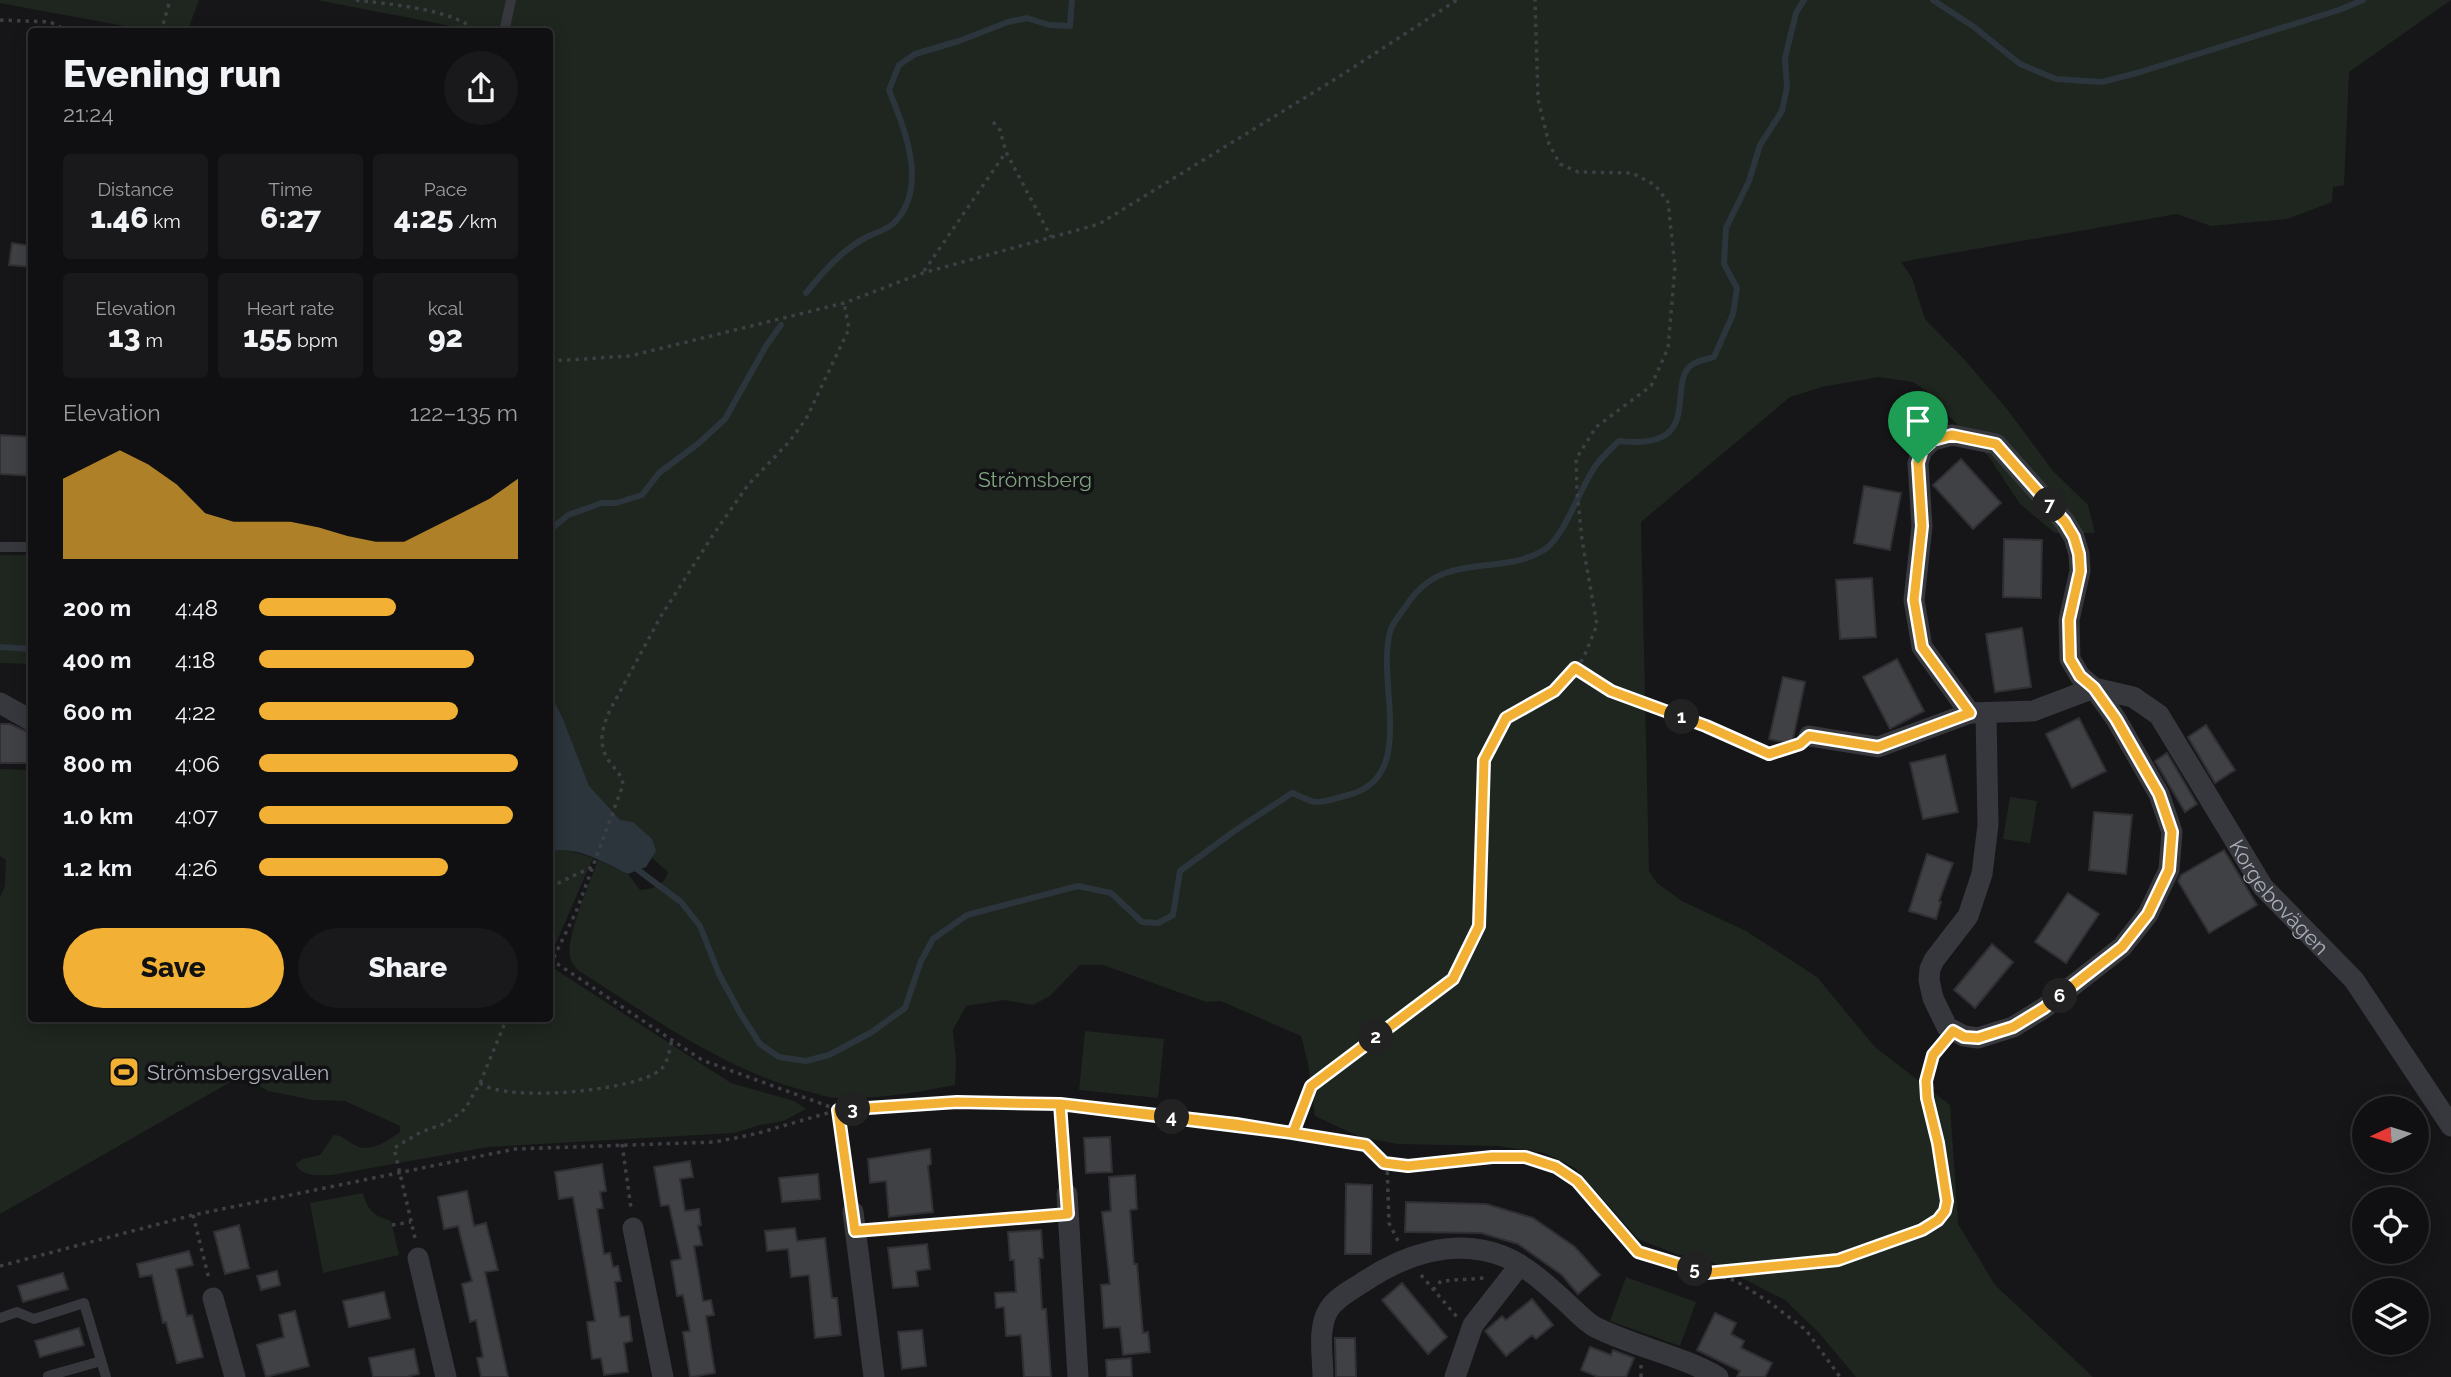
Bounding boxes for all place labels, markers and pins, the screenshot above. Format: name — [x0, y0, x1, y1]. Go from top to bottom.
pin — [1888, 391, 1948, 463]
pin: 7 — [2032, 488, 2068, 522]
pin: 1 — [1664, 700, 1700, 734]
pin: 6 — [2042, 978, 2078, 1014]
pin: 2 — [1358, 1020, 1394, 1054]
sports icon: Strömsbergsvallen — [107, 1055, 141, 1089]
place label: Strömsbergsvallen — [147, 1060, 329, 1085]
pin: 3 — [836, 1092, 870, 1126]
pin: 4 — [1154, 1100, 1190, 1134]
pin: 5 — [1678, 1252, 1712, 1286]

